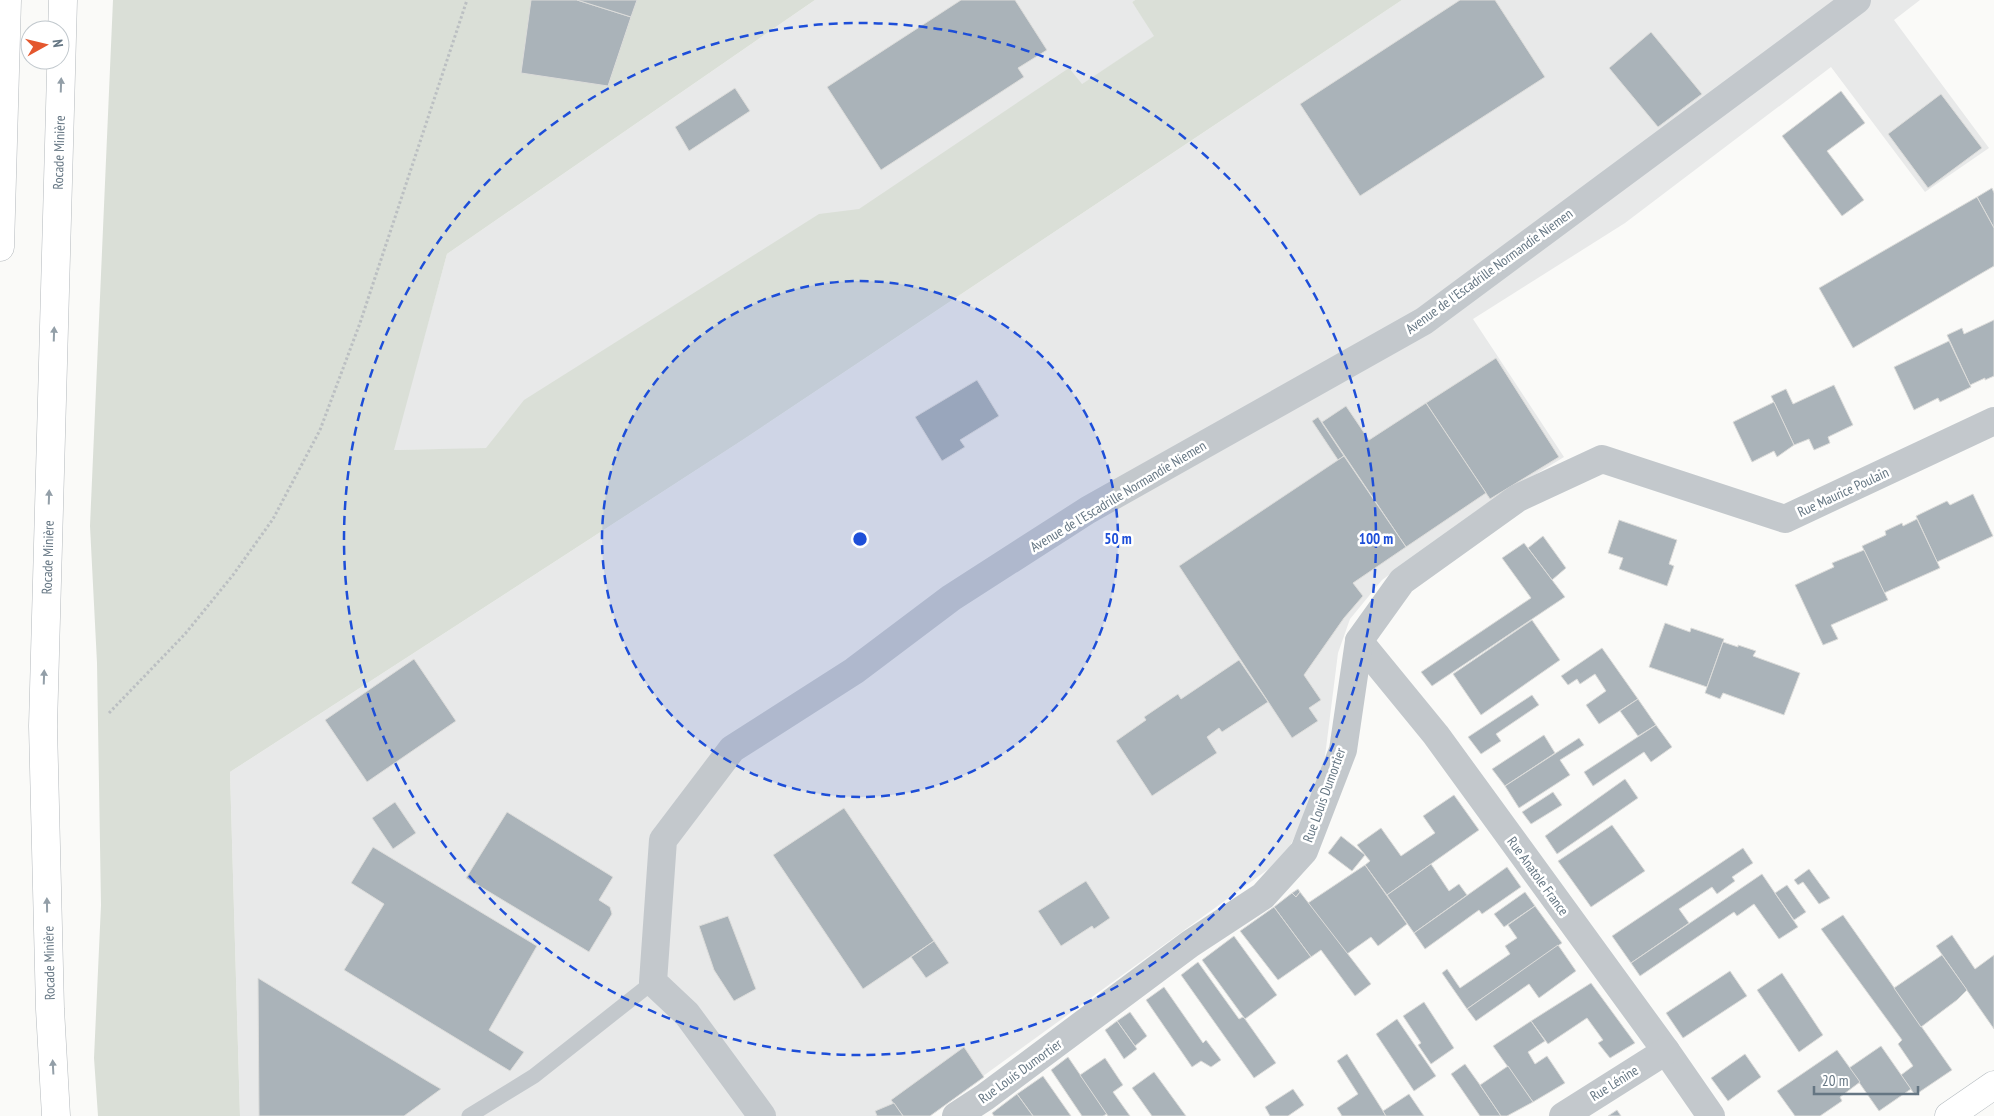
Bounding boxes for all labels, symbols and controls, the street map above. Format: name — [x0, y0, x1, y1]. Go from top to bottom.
north arrow — [20, 20, 70, 70]
text: N — [48, 38, 67, 48]
one-way arrow — [57, 76, 65, 92]
street label: Rocade Minière — [49, 115, 69, 190]
street label: Avenue de l'Escadrille Normandie Niemen — [1402, 204, 1576, 338]
one-way arrow — [50, 326, 58, 342]
street label: Avenue de l'Escadrille Normandie Niemen — [1027, 436, 1209, 556]
street label: Rue Maurice Poulain — [1795, 463, 1891, 521]
one-way arrow — [45, 489, 53, 505]
street label: Rocade Minière — [38, 520, 58, 595]
text: 50 m — [1104, 529, 1132, 548]
text: 100 m — [1359, 529, 1393, 548]
centre of rings — [851, 530, 869, 548]
one-way arrow — [41, 669, 49, 685]
street label: Rue Louis Dumortier — [1299, 745, 1349, 845]
street label: Rue Anatole France — [1503, 833, 1573, 919]
one-way arrow — [43, 897, 51, 913]
street label: Rocade Minière — [39, 926, 59, 1000]
street label: Rue Louis Dumortier — [975, 1035, 1065, 1107]
one-way arrow — [49, 1059, 57, 1075]
street label: Rue Lénine — [1586, 1061, 1642, 1105]
scale bar — [1814, 1064, 1918, 1096]
text: 20 m — [1822, 1071, 1848, 1090]

